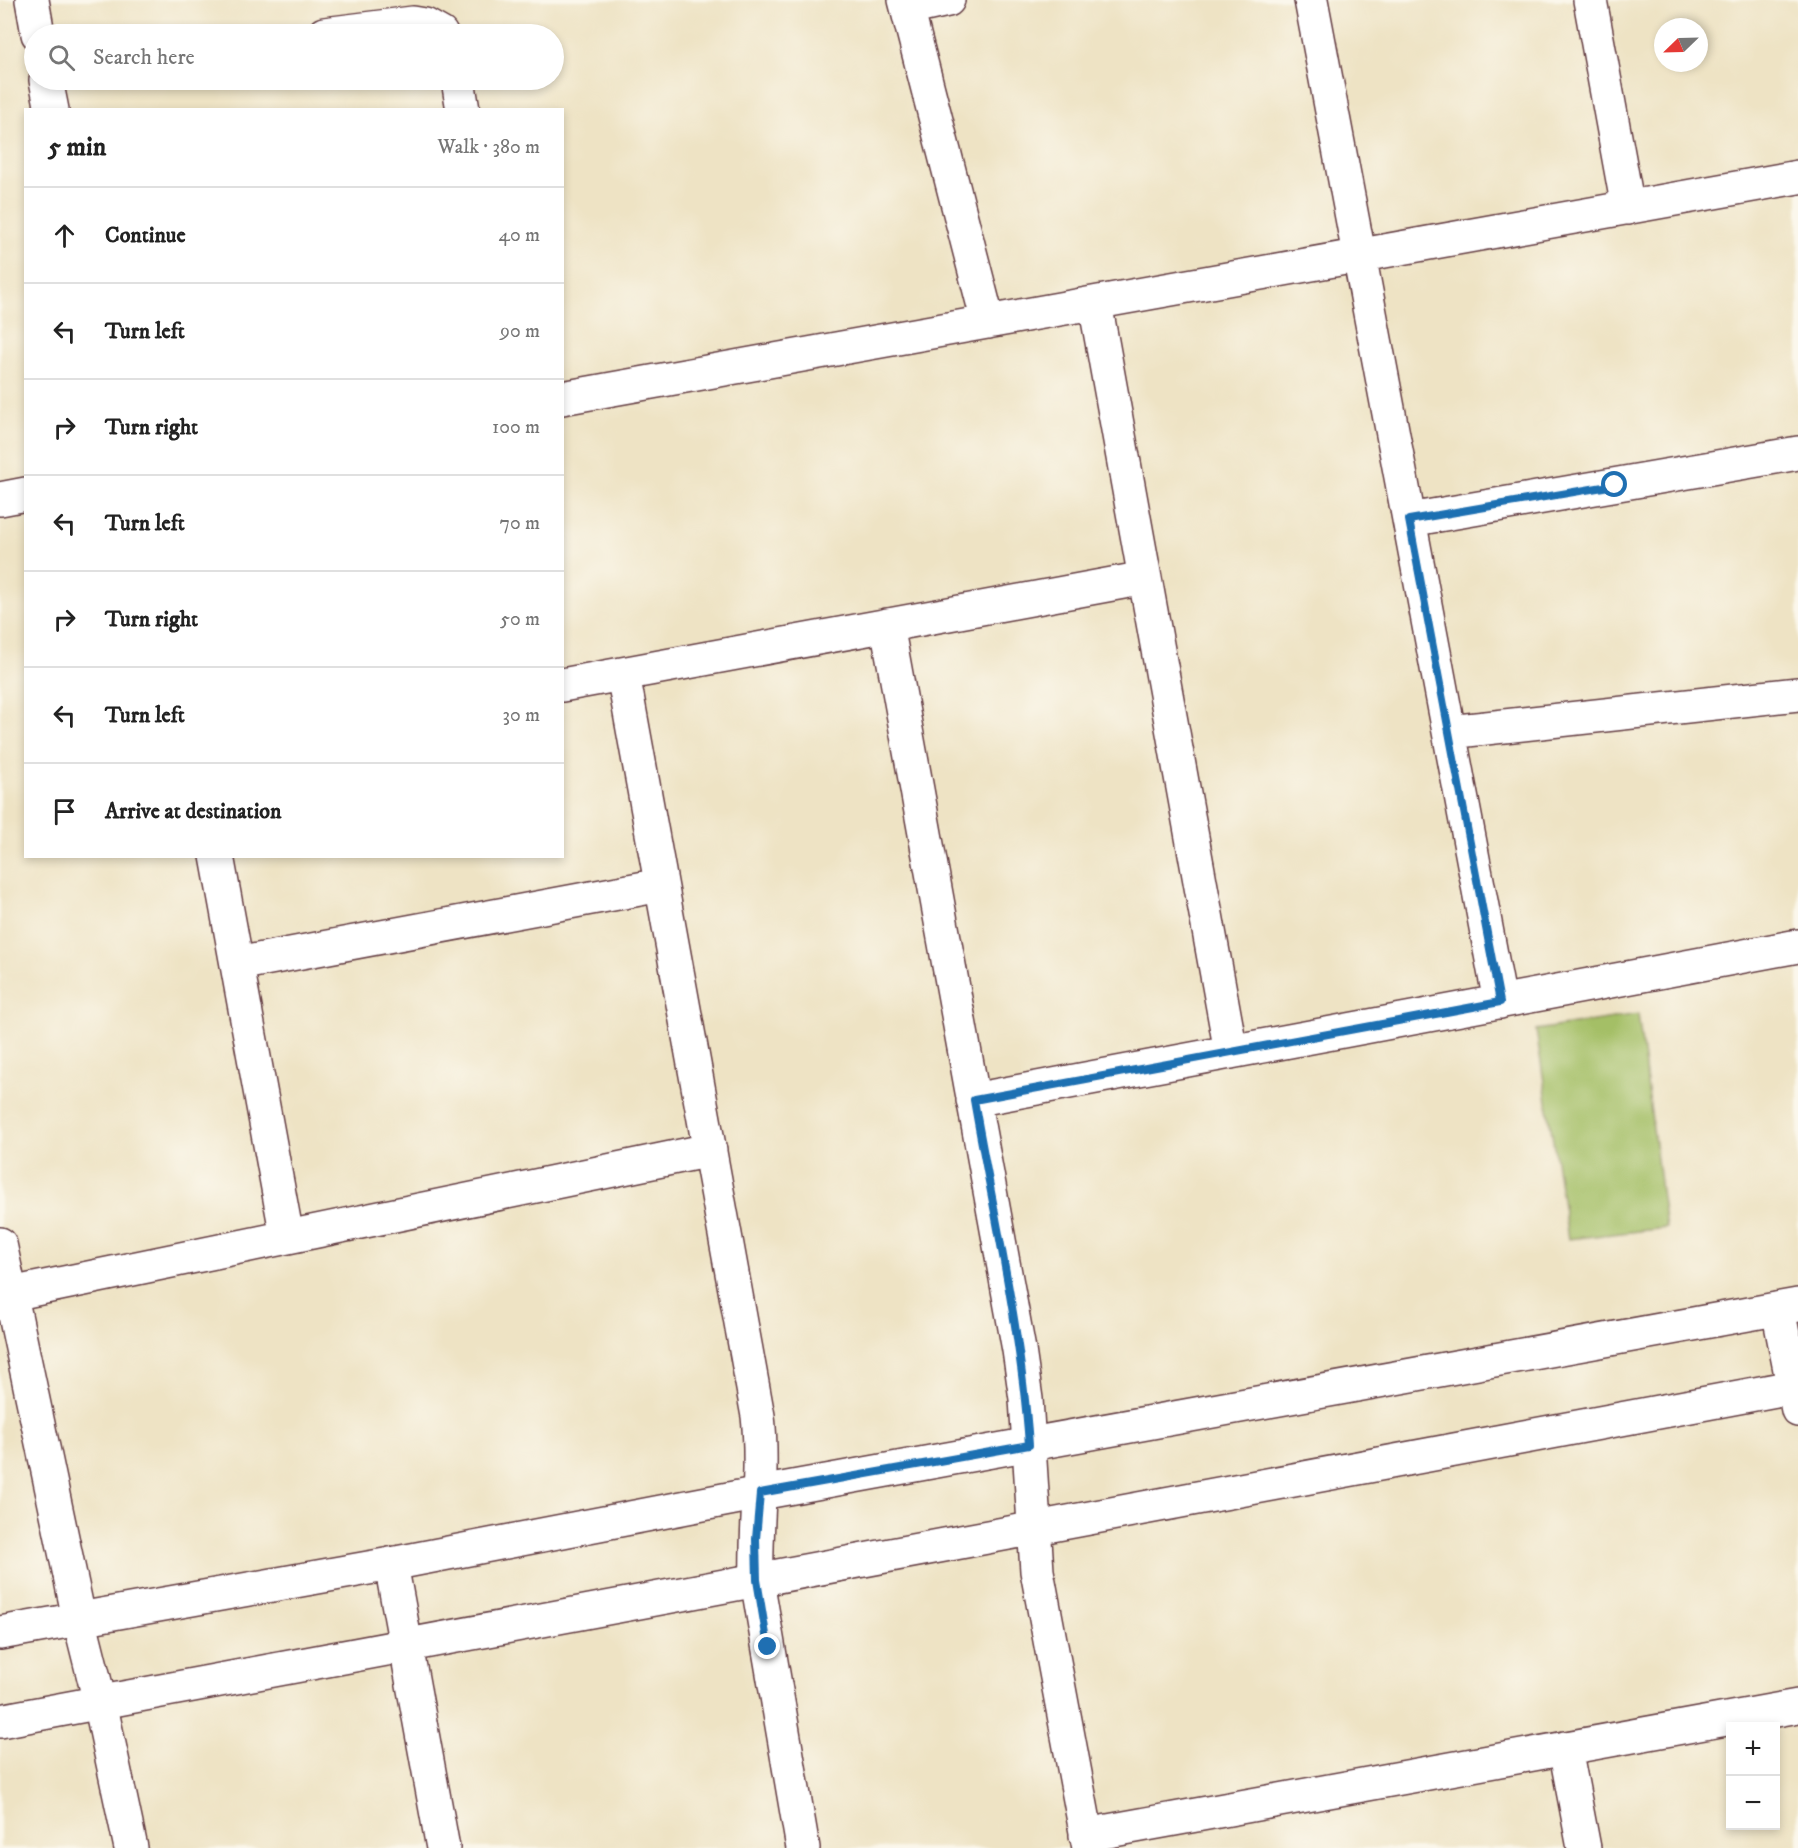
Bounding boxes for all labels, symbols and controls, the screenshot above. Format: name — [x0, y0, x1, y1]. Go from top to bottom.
north arrow — [1654, 18, 1708, 72]
search box — [24, 24, 564, 90]
icon: search — [45, 41, 78, 74]
text: Search here — [93, 44, 195, 71]
text: 5 min — [48, 131, 106, 164]
text: Walk · 380 m — [438, 135, 540, 160]
icon: ahead — [48, 219, 81, 252]
text: Continue — [105, 222, 186, 249]
text: 40 m — [498, 223, 540, 248]
icon: left — [48, 315, 81, 348]
text: Turn left — [105, 318, 185, 345]
text: 90 m — [500, 319, 540, 344]
icon: right — [48, 411, 81, 444]
text: Turn right — [105, 414, 198, 441]
text: 100 m — [492, 415, 540, 440]
route start — [1601, 471, 1627, 497]
icon: left — [48, 507, 81, 540]
text: Turn left — [105, 510, 185, 537]
text: 70 m — [499, 511, 540, 536]
icon: right — [48, 603, 81, 636]
text: Turn right — [105, 606, 198, 633]
text: 50 m — [500, 607, 540, 632]
icon: left — [48, 699, 81, 732]
text: Turn left — [105, 702, 185, 729]
text: 30 m — [502, 703, 540, 728]
icon: arrive — [48, 795, 81, 828]
text: Arrive at destination — [105, 798, 282, 825]
route end — [754, 1633, 780, 1659]
map controls — [1726, 1722, 1780, 1830]
button: + — [1726, 1722, 1780, 1776]
button: − — [1726, 1776, 1780, 1830]

